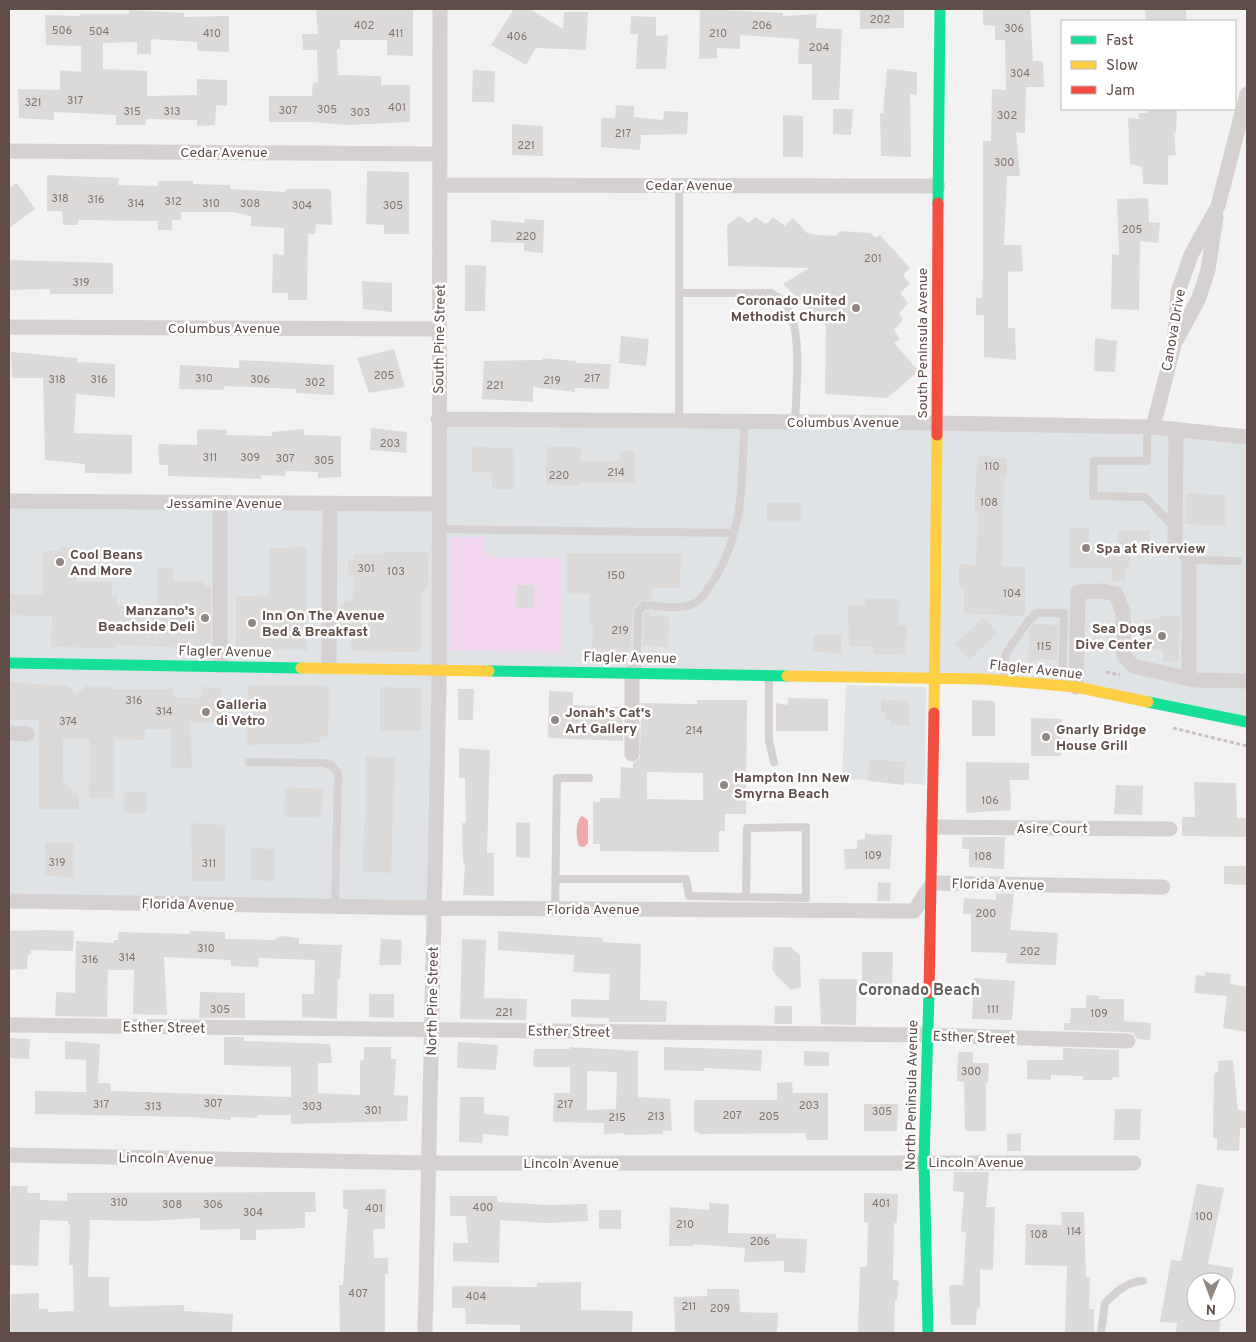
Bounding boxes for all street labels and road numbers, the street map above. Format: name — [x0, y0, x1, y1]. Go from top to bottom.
street label: Cedar Avenue — [180, 145, 268, 162]
street label: Cedar Avenue — [645, 178, 733, 195]
street label: South Peninsula Avenue — [915, 268, 932, 418]
street label: South Pine Street — [431, 284, 450, 394]
street label: Canova Drive — [1159, 288, 1190, 373]
street label: Columbus Avenue — [168, 321, 280, 338]
street label: Columbus Avenue — [787, 415, 899, 432]
street label: Jessamine Avenue — [166, 496, 282, 513]
street label: Flagler Avenue — [178, 643, 272, 662]
street label: Flagler Avenue — [583, 649, 677, 668]
street label: Flagler Avenue — [989, 657, 1083, 684]
street label: Asire Court — [1016, 821, 1088, 838]
street label: Florida Avenue — [951, 876, 1045, 895]
street label: Florida Avenue — [141, 896, 235, 915]
street label: Florida Avenue — [547, 902, 639, 919]
street label: North Pine Street — [424, 946, 443, 1056]
street label: Esther Street — [123, 1019, 205, 1038]
street label: North Peninsula Avenue — [903, 1020, 922, 1170]
street label: Esther Street — [528, 1023, 610, 1042]
street label: Esther Street — [932, 1029, 1016, 1048]
street label: Lincoln Avenue — [118, 1150, 214, 1169]
street label: Lincoln Avenue — [928, 1155, 1024, 1172]
street label: Lincoln Avenue — [523, 1156, 619, 1173]

